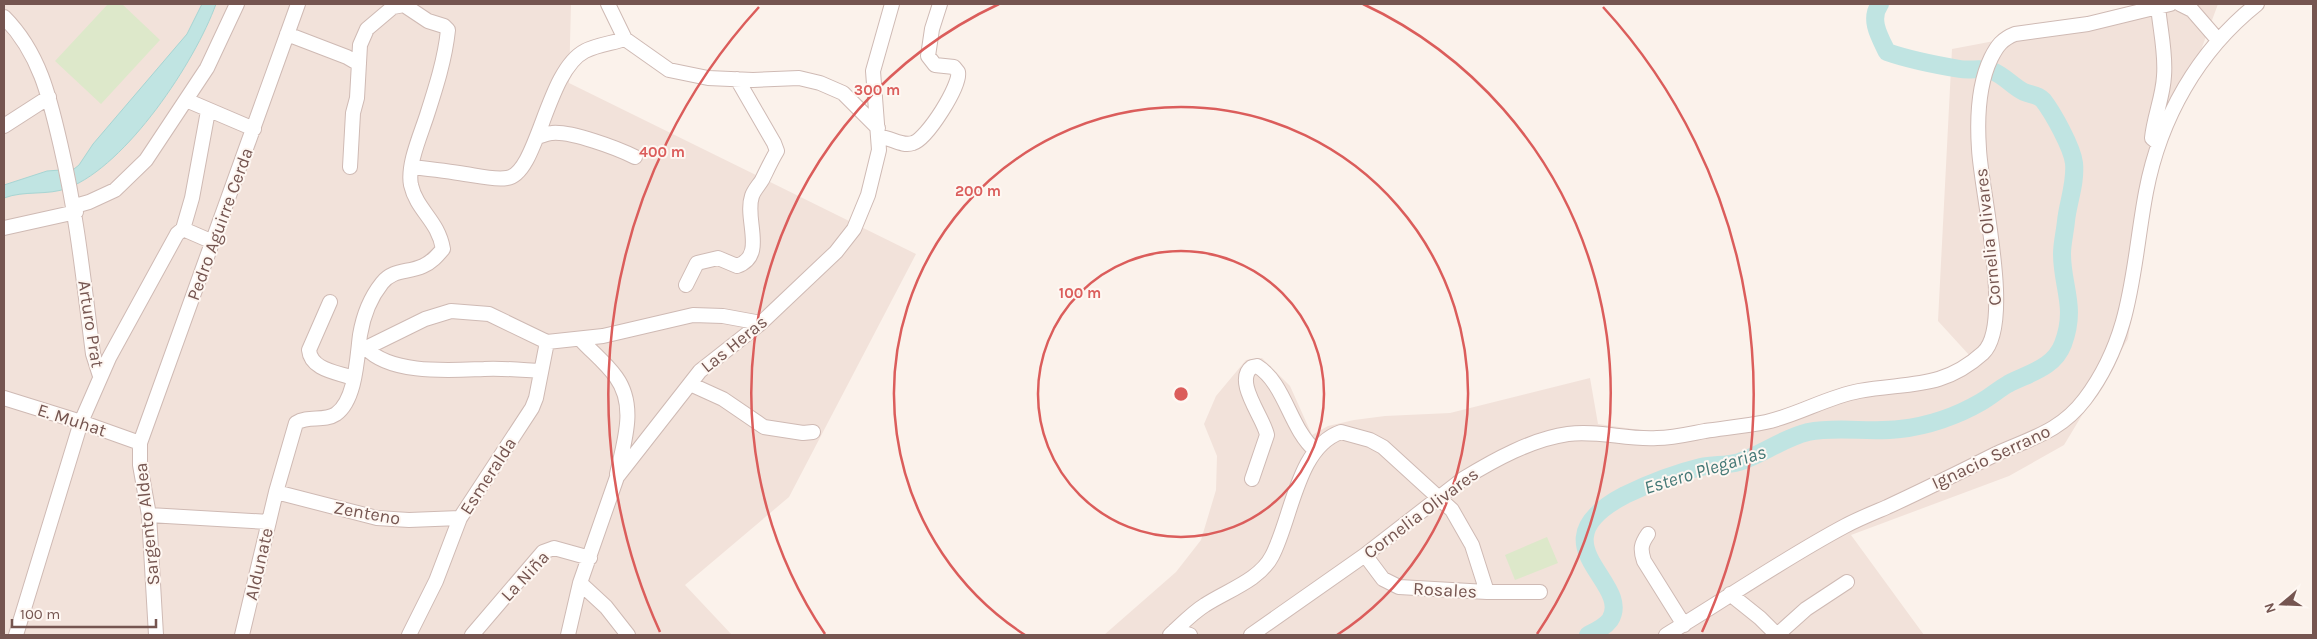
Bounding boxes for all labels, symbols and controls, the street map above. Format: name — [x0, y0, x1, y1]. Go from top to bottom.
text: 300 m — [854, 81, 900, 99]
text: 400 m — [639, 143, 685, 161]
street label: Pedro Aguirre Cerda — [182, 145, 258, 303]
street label: Cornelia Olivares — [1970, 167, 2006, 307]
text: 200 m — [955, 182, 1001, 200]
street label: Arturo Prat — [73, 279, 109, 370]
text: 100 m — [1059, 284, 1101, 302]
street label: Las Heras — [696, 311, 772, 377]
centre of rings — [1172, 385, 1190, 403]
street label: E. Muhat — [35, 399, 110, 442]
street label: Ignacio Serrano — [1928, 420, 2054, 494]
street label: Esmeralda — [455, 433, 521, 519]
water label: Estero Plegarias — [1641, 441, 1769, 499]
street label: Sargento Aldea — [130, 462, 164, 586]
street label: Cornelia Olivares — [1359, 463, 1483, 563]
street label: Zenteno — [332, 496, 402, 530]
street label: Aldunate — [240, 526, 278, 602]
street label: La Niña — [496, 546, 554, 606]
street label: Rosales — [1412, 577, 1478, 603]
north arrow — [2257, 579, 2307, 629]
scale bar — [12, 596, 156, 628]
text: N — [2261, 601, 2280, 616]
text: 100 m — [20, 605, 60, 623]

